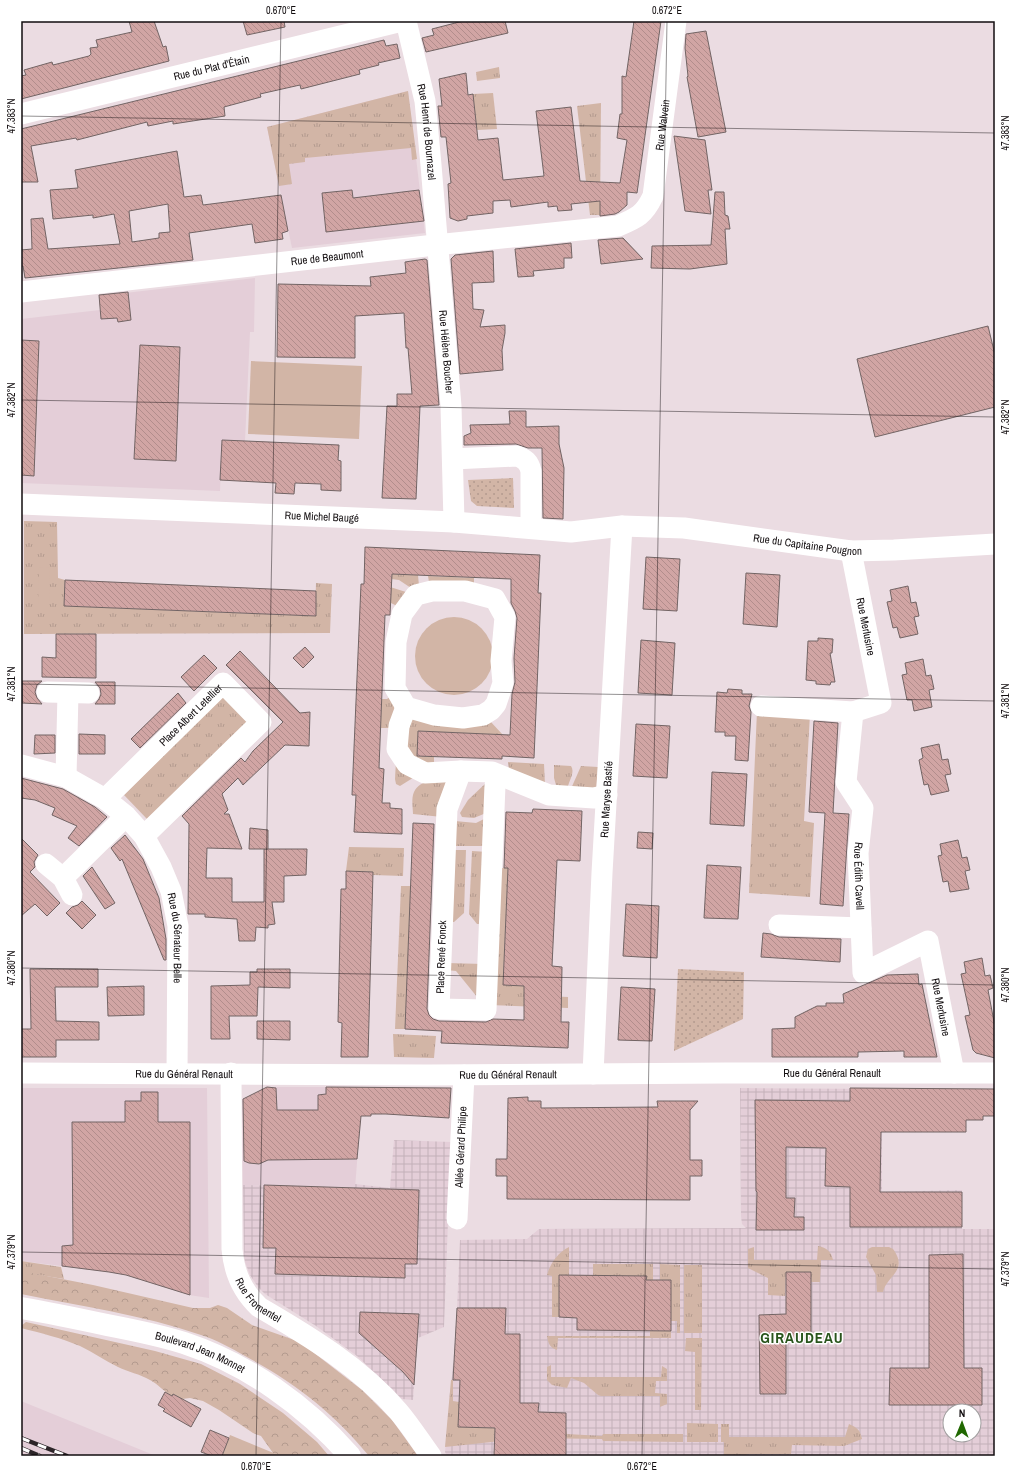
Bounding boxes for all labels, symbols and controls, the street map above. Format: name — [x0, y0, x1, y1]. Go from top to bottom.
text: 0.670°E — [266, 4, 296, 17]
text: 0.672°E — [652, 4, 682, 17]
street label: Rue du Plat d'Étain — [172, 52, 251, 84]
street label: Rue Henri de Bournazel — [414, 82, 439, 181]
text: 47.383°N — [5, 98, 18, 134]
street label: Rue Walvein — [652, 99, 673, 151]
text: 47.383°N — [999, 115, 1012, 151]
street label: Rue de Beaumont — [290, 246, 365, 268]
street label: Rue Hélène Boucher — [436, 309, 457, 394]
text: 47.382°N — [5, 382, 18, 418]
text: 47.382°N — [999, 399, 1012, 435]
street label: Rue Michel Baugé — [284, 508, 359, 525]
street label: Rue du Capitaine Pougnon — [752, 531, 862, 558]
street label: Rue Merlusine — [853, 596, 878, 657]
text: 47.381°N — [5, 666, 18, 702]
street label: Place Albert Letellier — [156, 681, 225, 749]
text: 47.381°N — [999, 683, 1012, 719]
street label: Rue Maryse Bastié — [597, 761, 615, 838]
street label: Rue Édith Cavell — [851, 841, 867, 910]
street label: Rue du Sénateur Belle — [164, 891, 185, 983]
street label: Place René Fonck — [433, 920, 449, 994]
text: 47.380°N — [5, 950, 18, 986]
text: 47.380°N — [999, 967, 1012, 1003]
street label: Rue Merlusine — [928, 977, 954, 1037]
street label: Rue du Général Renault — [783, 1066, 881, 1080]
street label: Rue du Général Renault — [135, 1067, 233, 1081]
street label: Rue du Général Renault — [459, 1067, 557, 1082]
street label: Allée Gérard Philipe — [451, 1106, 469, 1189]
text: 47.379°N — [5, 1234, 18, 1270]
text: 47.379°N — [999, 1251, 1012, 1287]
street label: Rue Fromentel — [232, 1275, 284, 1325]
district label: GIRAUDEAU — [760, 1327, 844, 1348]
street label: Boulevard Jean Monnet — [154, 1328, 248, 1376]
north arrow — [942, 1403, 982, 1443]
text: N — [959, 1406, 966, 1420]
text: 0.670°E — [241, 1460, 271, 1473]
text: 0.672°E — [627, 1460, 657, 1473]

